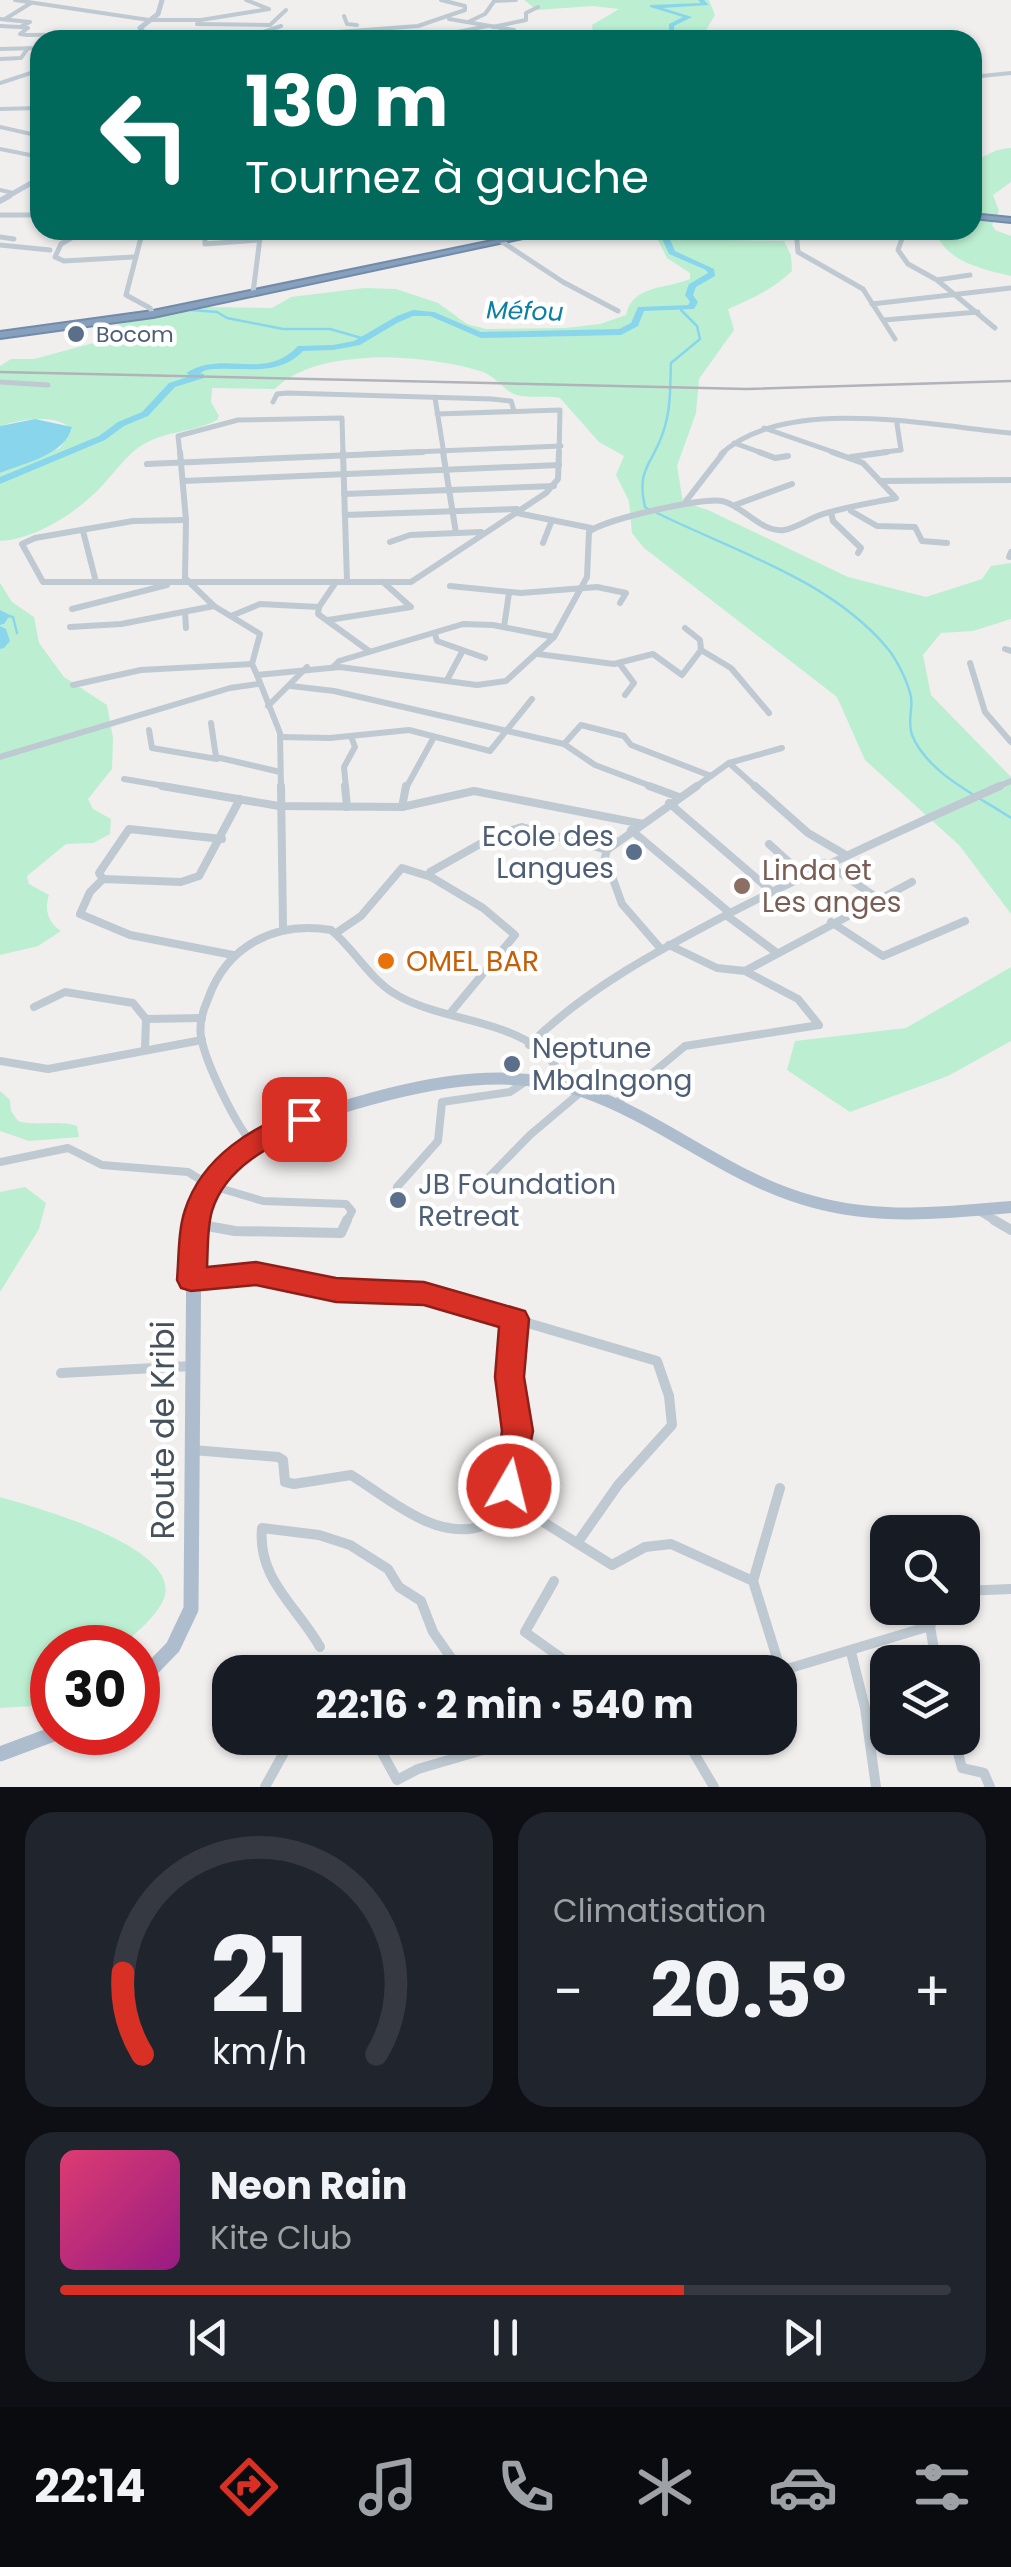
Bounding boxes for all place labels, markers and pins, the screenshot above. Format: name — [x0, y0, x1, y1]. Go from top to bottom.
place label: Bocom — [96, 319, 174, 350]
marker: Bocom — [65, 323, 87, 345]
place label: Ecole des Langues — [482, 817, 614, 888]
marker: Ecole des Langues — [623, 841, 645, 863]
place label: Linda et Les anges — [762, 851, 901, 922]
marker: Linda et Les anges — [731, 875, 753, 897]
place label: OMEL BAR — [406, 942, 539, 981]
marker: OMEL BAR — [375, 950, 397, 972]
place label: Neptune Mbalngong — [532, 1029, 692, 1100]
marker: Neptune Mbalngong — [501, 1053, 523, 1075]
pin — [262, 1077, 347, 1162]
place label: JB Foundation Retreat — [418, 1165, 616, 1236]
marker: JB Foundation Retreat — [387, 1189, 409, 1211]

